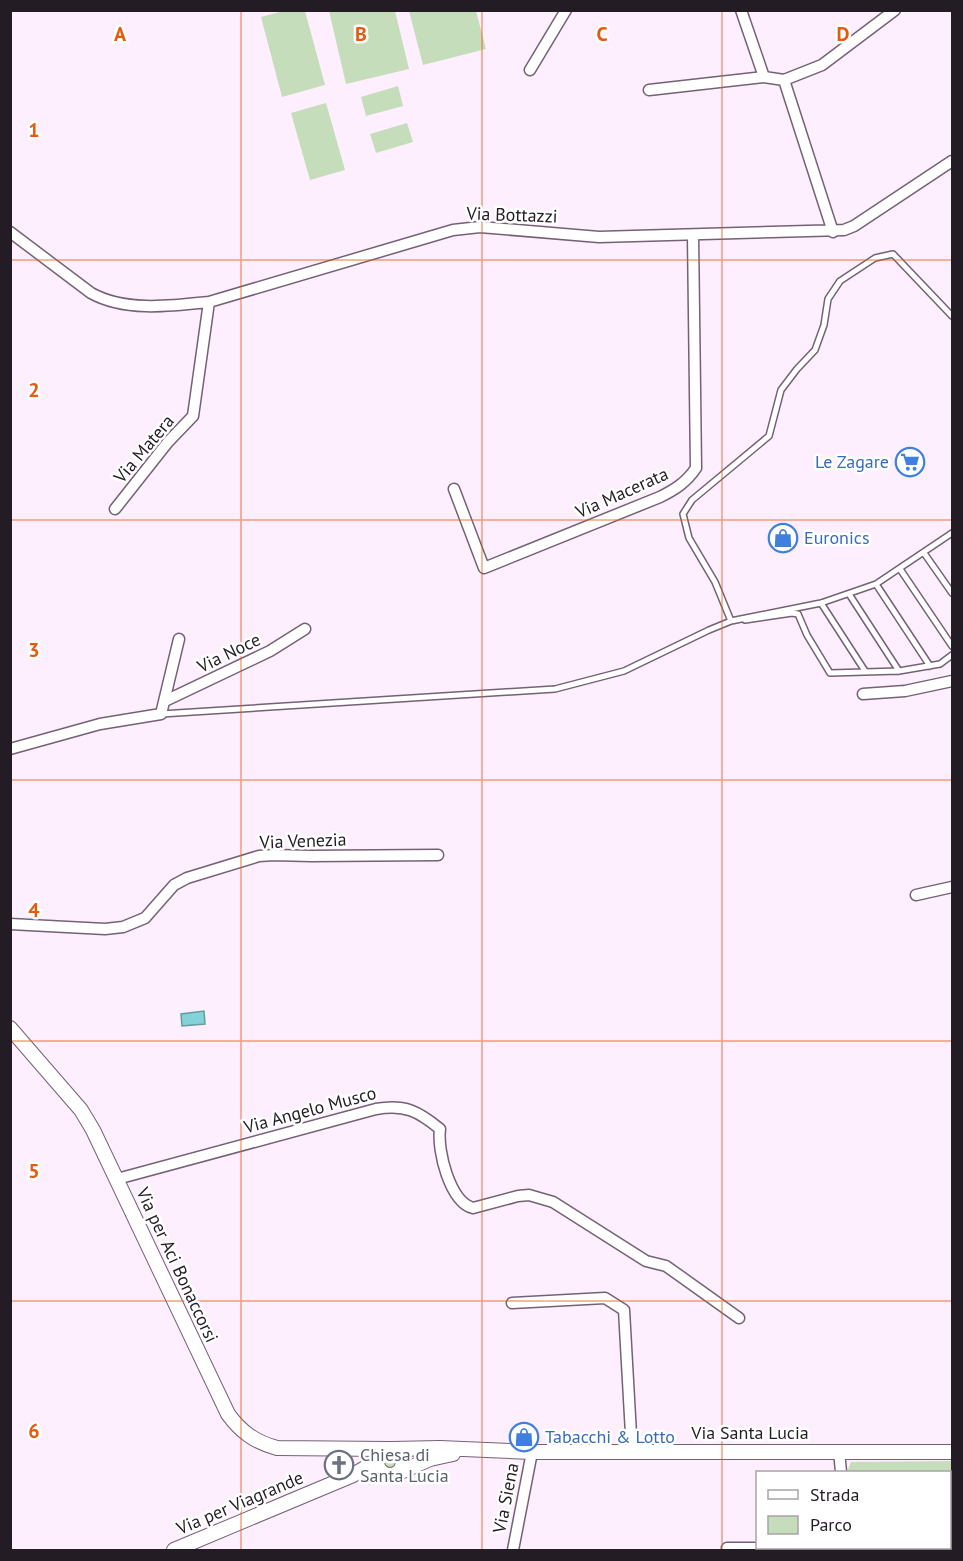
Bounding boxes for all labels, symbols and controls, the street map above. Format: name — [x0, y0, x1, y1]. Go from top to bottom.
text: A — [114, 21, 127, 47]
text: B — [355, 21, 367, 47]
text: C — [596, 21, 608, 47]
text: D — [837, 21, 850, 47]
text: 1 — [28, 117, 40, 143]
street label: Via Bottazzi — [465, 201, 558, 228]
text: 2 — [28, 377, 40, 403]
street label: Via Matera — [108, 410, 179, 488]
supermarket icon: Le Zagare — [894, 446, 926, 478]
place label: Le Zagare — [815, 450, 889, 473]
street label: Via Macerata — [571, 462, 672, 524]
shop icon: Euronics — [767, 522, 799, 554]
place label: Euronics — [804, 526, 869, 549]
street label: Via Noce — [193, 627, 264, 678]
text: 3 — [28, 637, 40, 663]
street label: Via Venezia — [258, 827, 347, 854]
text: 4 — [28, 897, 40, 923]
street label: Via Angelo Musco — [240, 1081, 379, 1138]
text: 5 — [28, 1158, 40, 1184]
street label: Via per Aci Bonaccorsi — [131, 1183, 223, 1346]
text: 6 — [28, 1418, 40, 1444]
shop icon: Tabacchi & Lotto — [508, 1421, 540, 1453]
street label: Via Santa Lucia — [690, 1421, 809, 1444]
place label: Tabacchi & Lotto — [545, 1425, 675, 1448]
place label: Chiesa di Santa Lucia — [360, 1443, 449, 1487]
church icon: Chiesa di Santa Lucia — [323, 1449, 355, 1481]
street label: Via Siena — [487, 1461, 524, 1536]
street label: Via per Viagrande — [172, 1465, 307, 1540]
legend — [756, 1471, 951, 1549]
text: Strada — [810, 1483, 859, 1506]
text: Parco — [810, 1513, 852, 1536]

